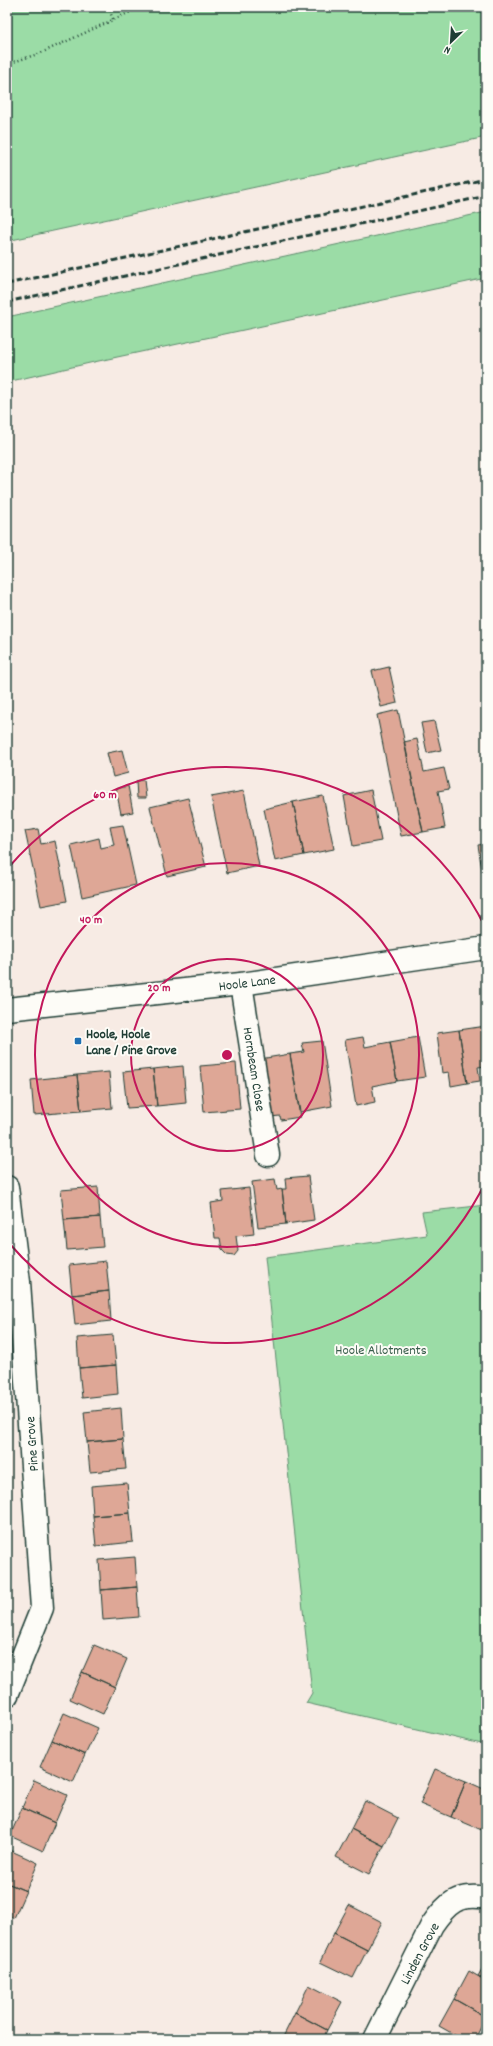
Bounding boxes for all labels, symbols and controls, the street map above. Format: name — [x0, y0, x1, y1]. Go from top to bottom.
north arrow — [431, 22, 471, 62]
text: N — [441, 41, 453, 58]
text: 60 m — [93, 787, 117, 804]
text: 40 m — [80, 912, 102, 929]
street label: Hoole Lane — [218, 971, 277, 997]
text: 20 m — [148, 980, 170, 997]
place label: Hoole, Hoole Lane / Pine Grove — [86, 1025, 177, 1061]
street label: Hornbeam Close — [236, 1026, 270, 1113]
marker: Hoole, Hoole Lane / Pine Grove — [73, 1036, 83, 1046]
centre of rings — [220, 1048, 234, 1062]
park label: Hoole Allotments — [335, 1341, 427, 1361]
street label: Pine Grove — [21, 1416, 45, 1472]
street label: Linden Grove — [396, 1919, 445, 1989]

